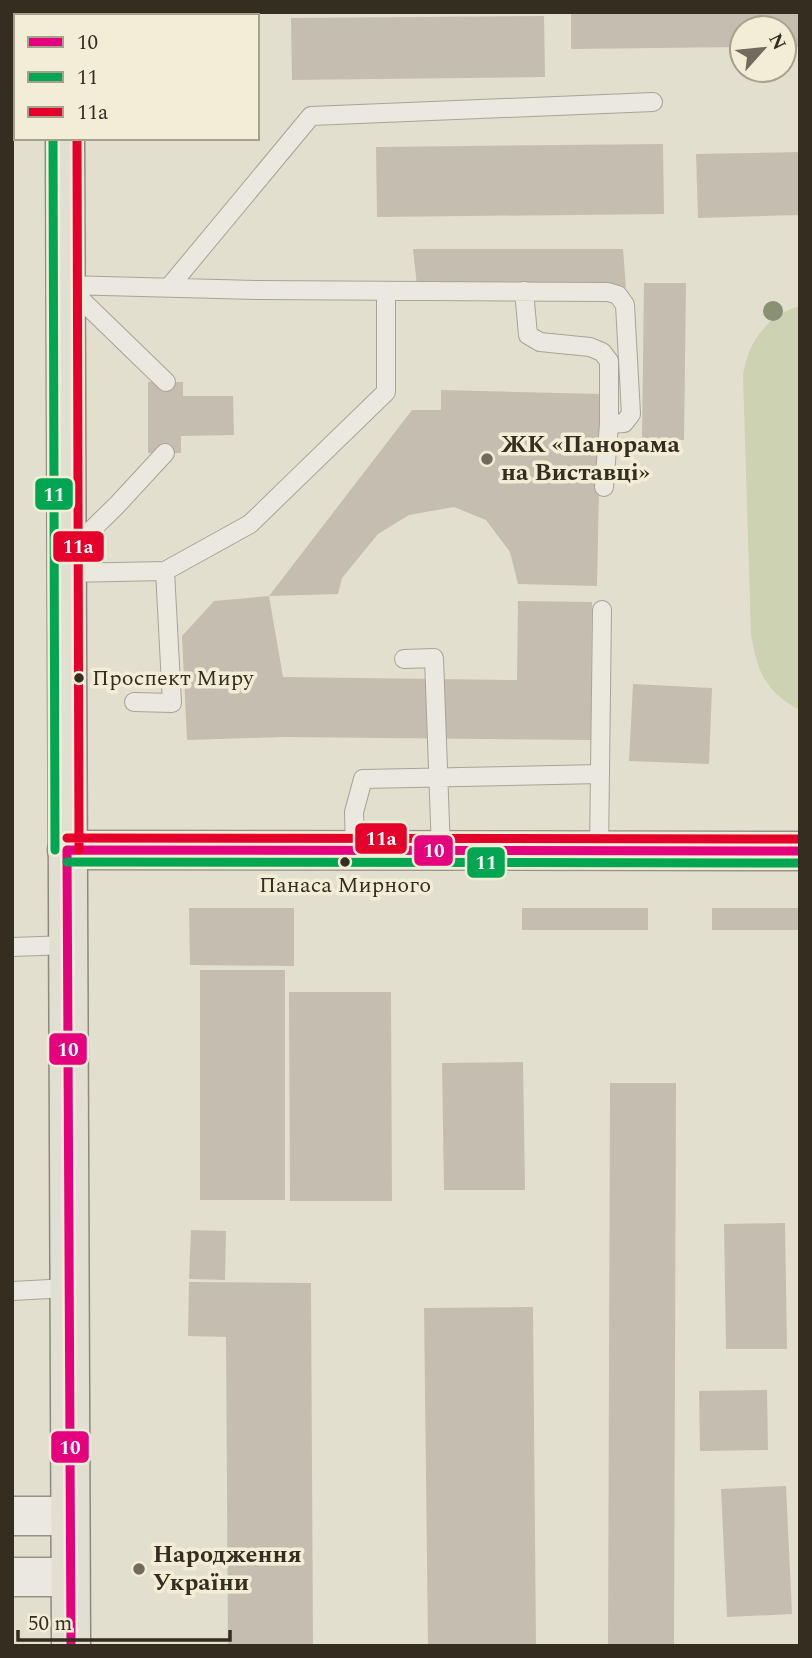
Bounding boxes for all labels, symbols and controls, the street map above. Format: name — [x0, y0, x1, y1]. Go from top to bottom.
legend — [14, 14, 259, 140]
north arrow — [728, 14, 798, 84]
text: 10 — [77, 27, 98, 59]
text: N — [760, 28, 793, 55]
text: 11 — [77, 62, 98, 94]
text: 11а — [77, 97, 109, 129]
place label: ЖК «Панорама на Виставці» — [501, 427, 680, 491]
marker: ЖК «Панорама на Виставці» — [479, 451, 495, 467]
line badge: 11 — [34, 477, 74, 511]
text: 11 — [43, 481, 65, 510]
line badge: 11а — [52, 530, 105, 563]
text: 11а — [62, 533, 94, 562]
place label: Проспект Миру — [92, 662, 255, 695]
marker: Проспект Миру — [72, 671, 86, 685]
line badge: 11а — [354, 822, 408, 855]
text: 11а — [365, 825, 397, 854]
line badge: 10 — [413, 834, 454, 867]
text: 10 — [423, 837, 445, 866]
line badge: 11 — [466, 846, 506, 879]
text: 11 — [475, 849, 497, 878]
marker: Панаса Мирного — [338, 855, 352, 869]
place label: Панаса Мирного — [259, 869, 431, 902]
line badge: 10 — [48, 1032, 88, 1066]
text: 10 — [57, 1036, 79, 1065]
line badge: 10 — [50, 1430, 90, 1464]
text: 10 — [59, 1434, 81, 1463]
place label: Народження України — [153, 1537, 302, 1601]
marker: Народження України — [131, 1561, 147, 1577]
scale bar — [18, 1598, 229, 1642]
text: 50 m — [28, 1608, 72, 1640]

